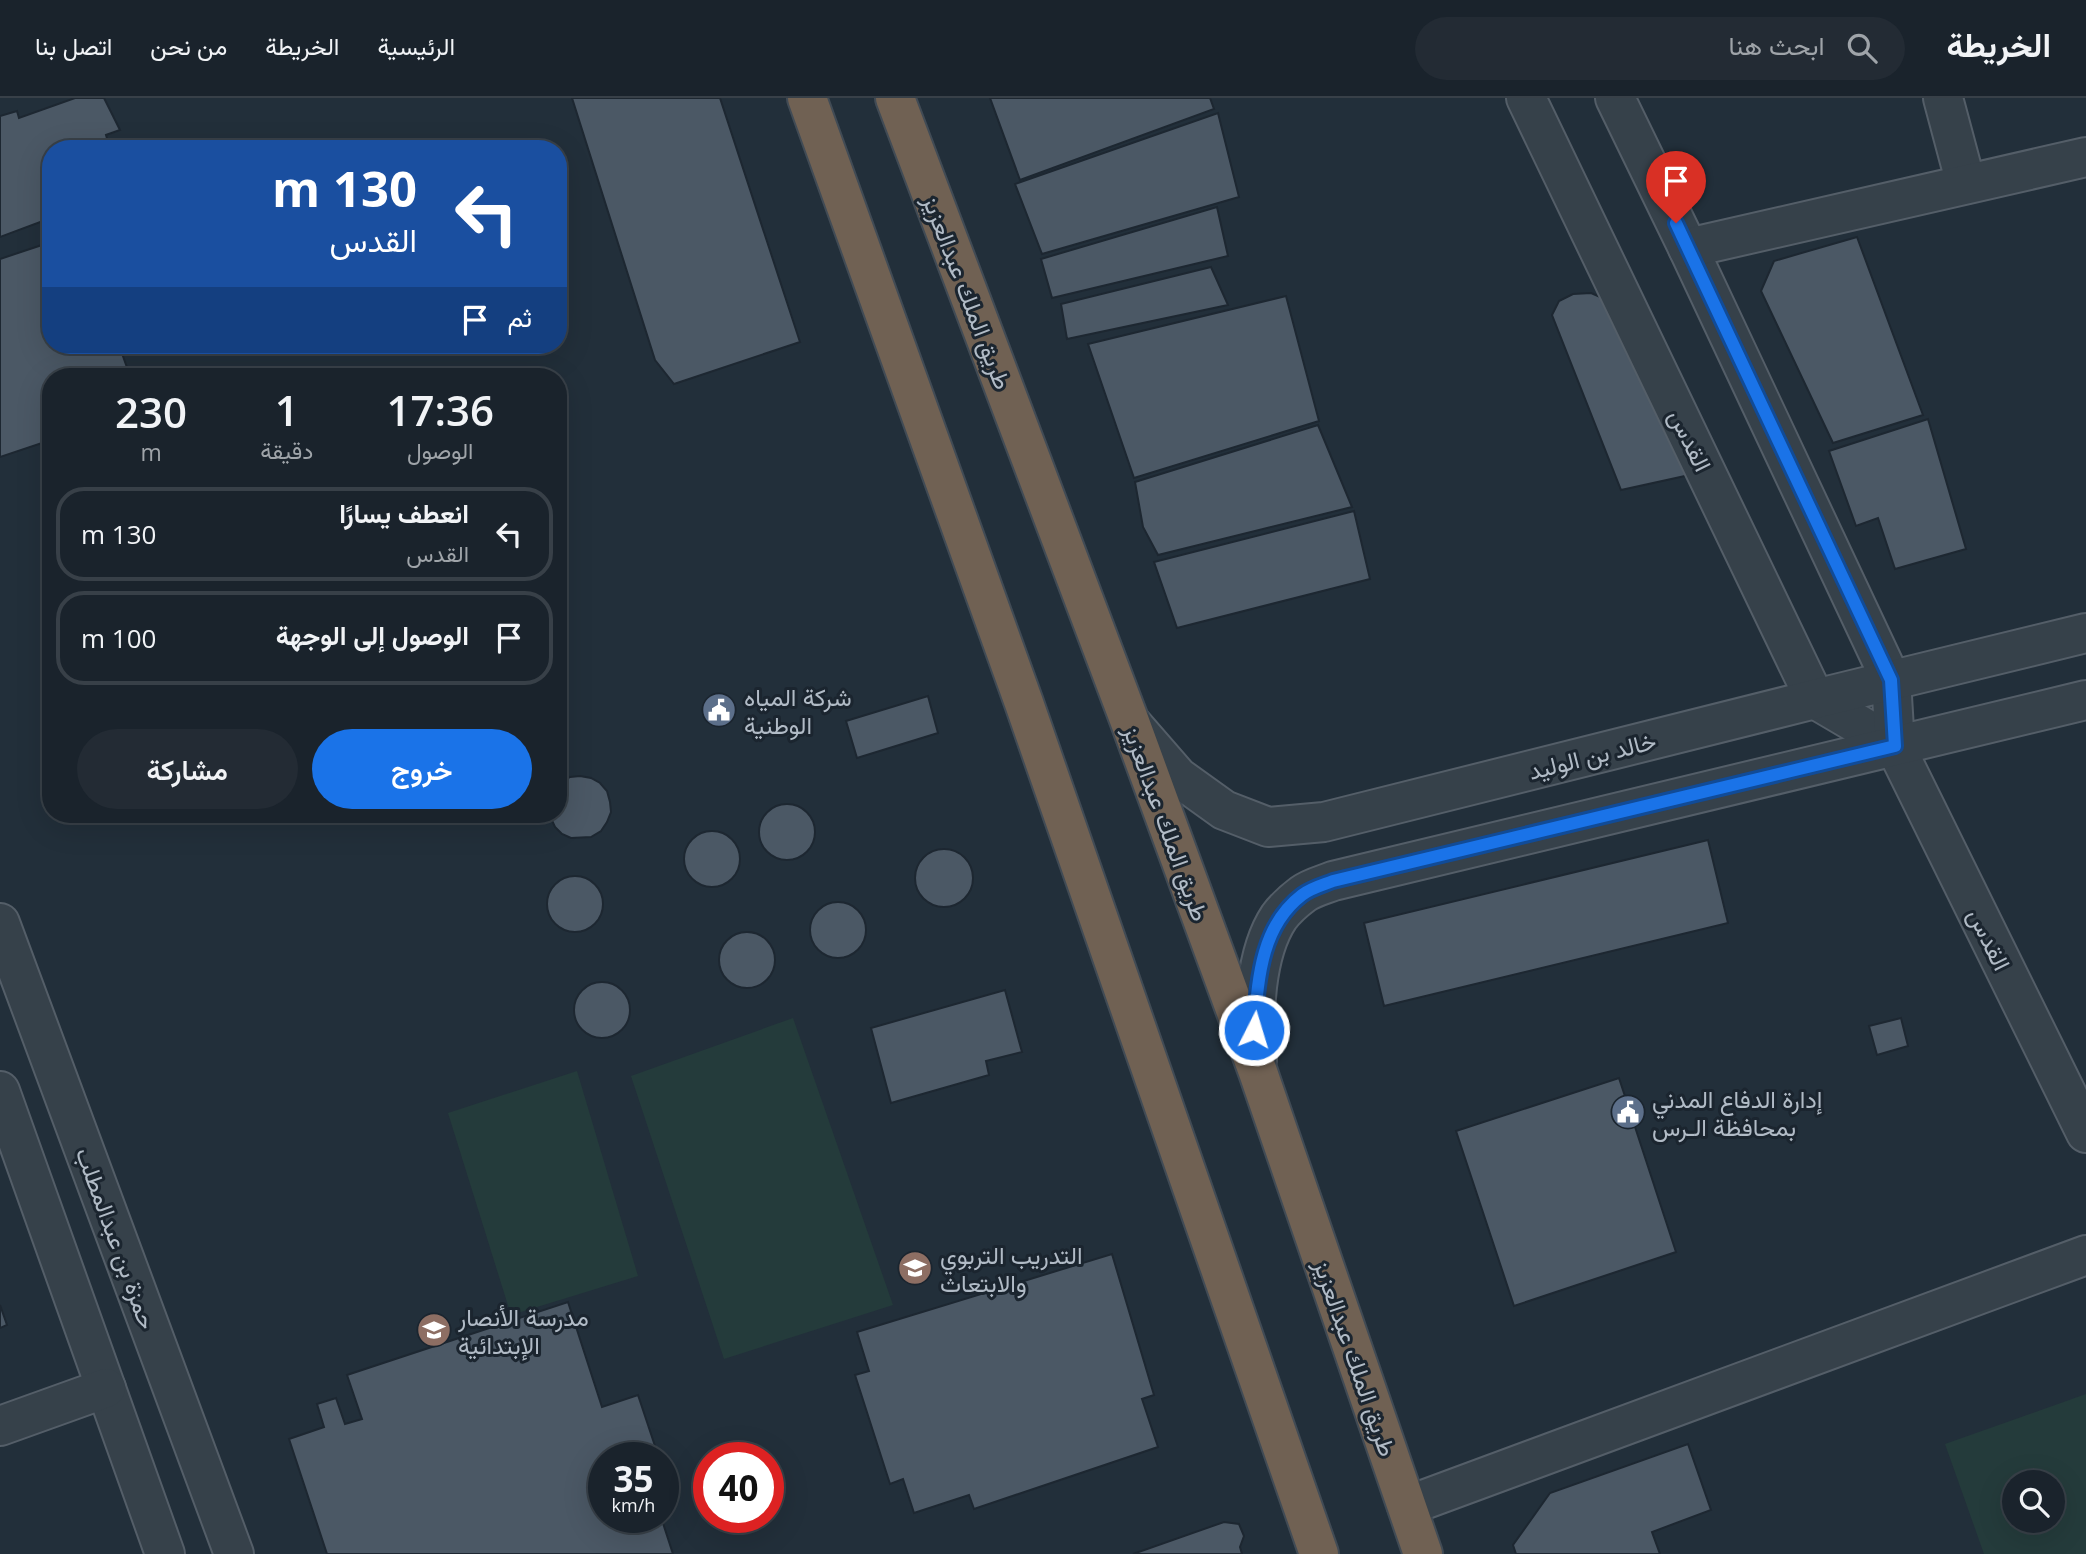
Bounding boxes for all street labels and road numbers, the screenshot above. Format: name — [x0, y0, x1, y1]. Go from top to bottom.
street label: طريق الملك عبدالعزيز — [915, 189, 1020, 394]
street label: القدس — [1662, 403, 1720, 477]
street label: طريق الملك عبدالعزيز — [1116, 720, 1218, 925]
street label: خالد بن الوليد — [1525, 723, 1659, 787]
street label: القدس — [1961, 902, 2019, 976]
street label: حمزة بن عبدالمطلب — [69, 1143, 165, 1333]
street label: طريق الملك عبدالعزيز — [1307, 1254, 1405, 1461]

